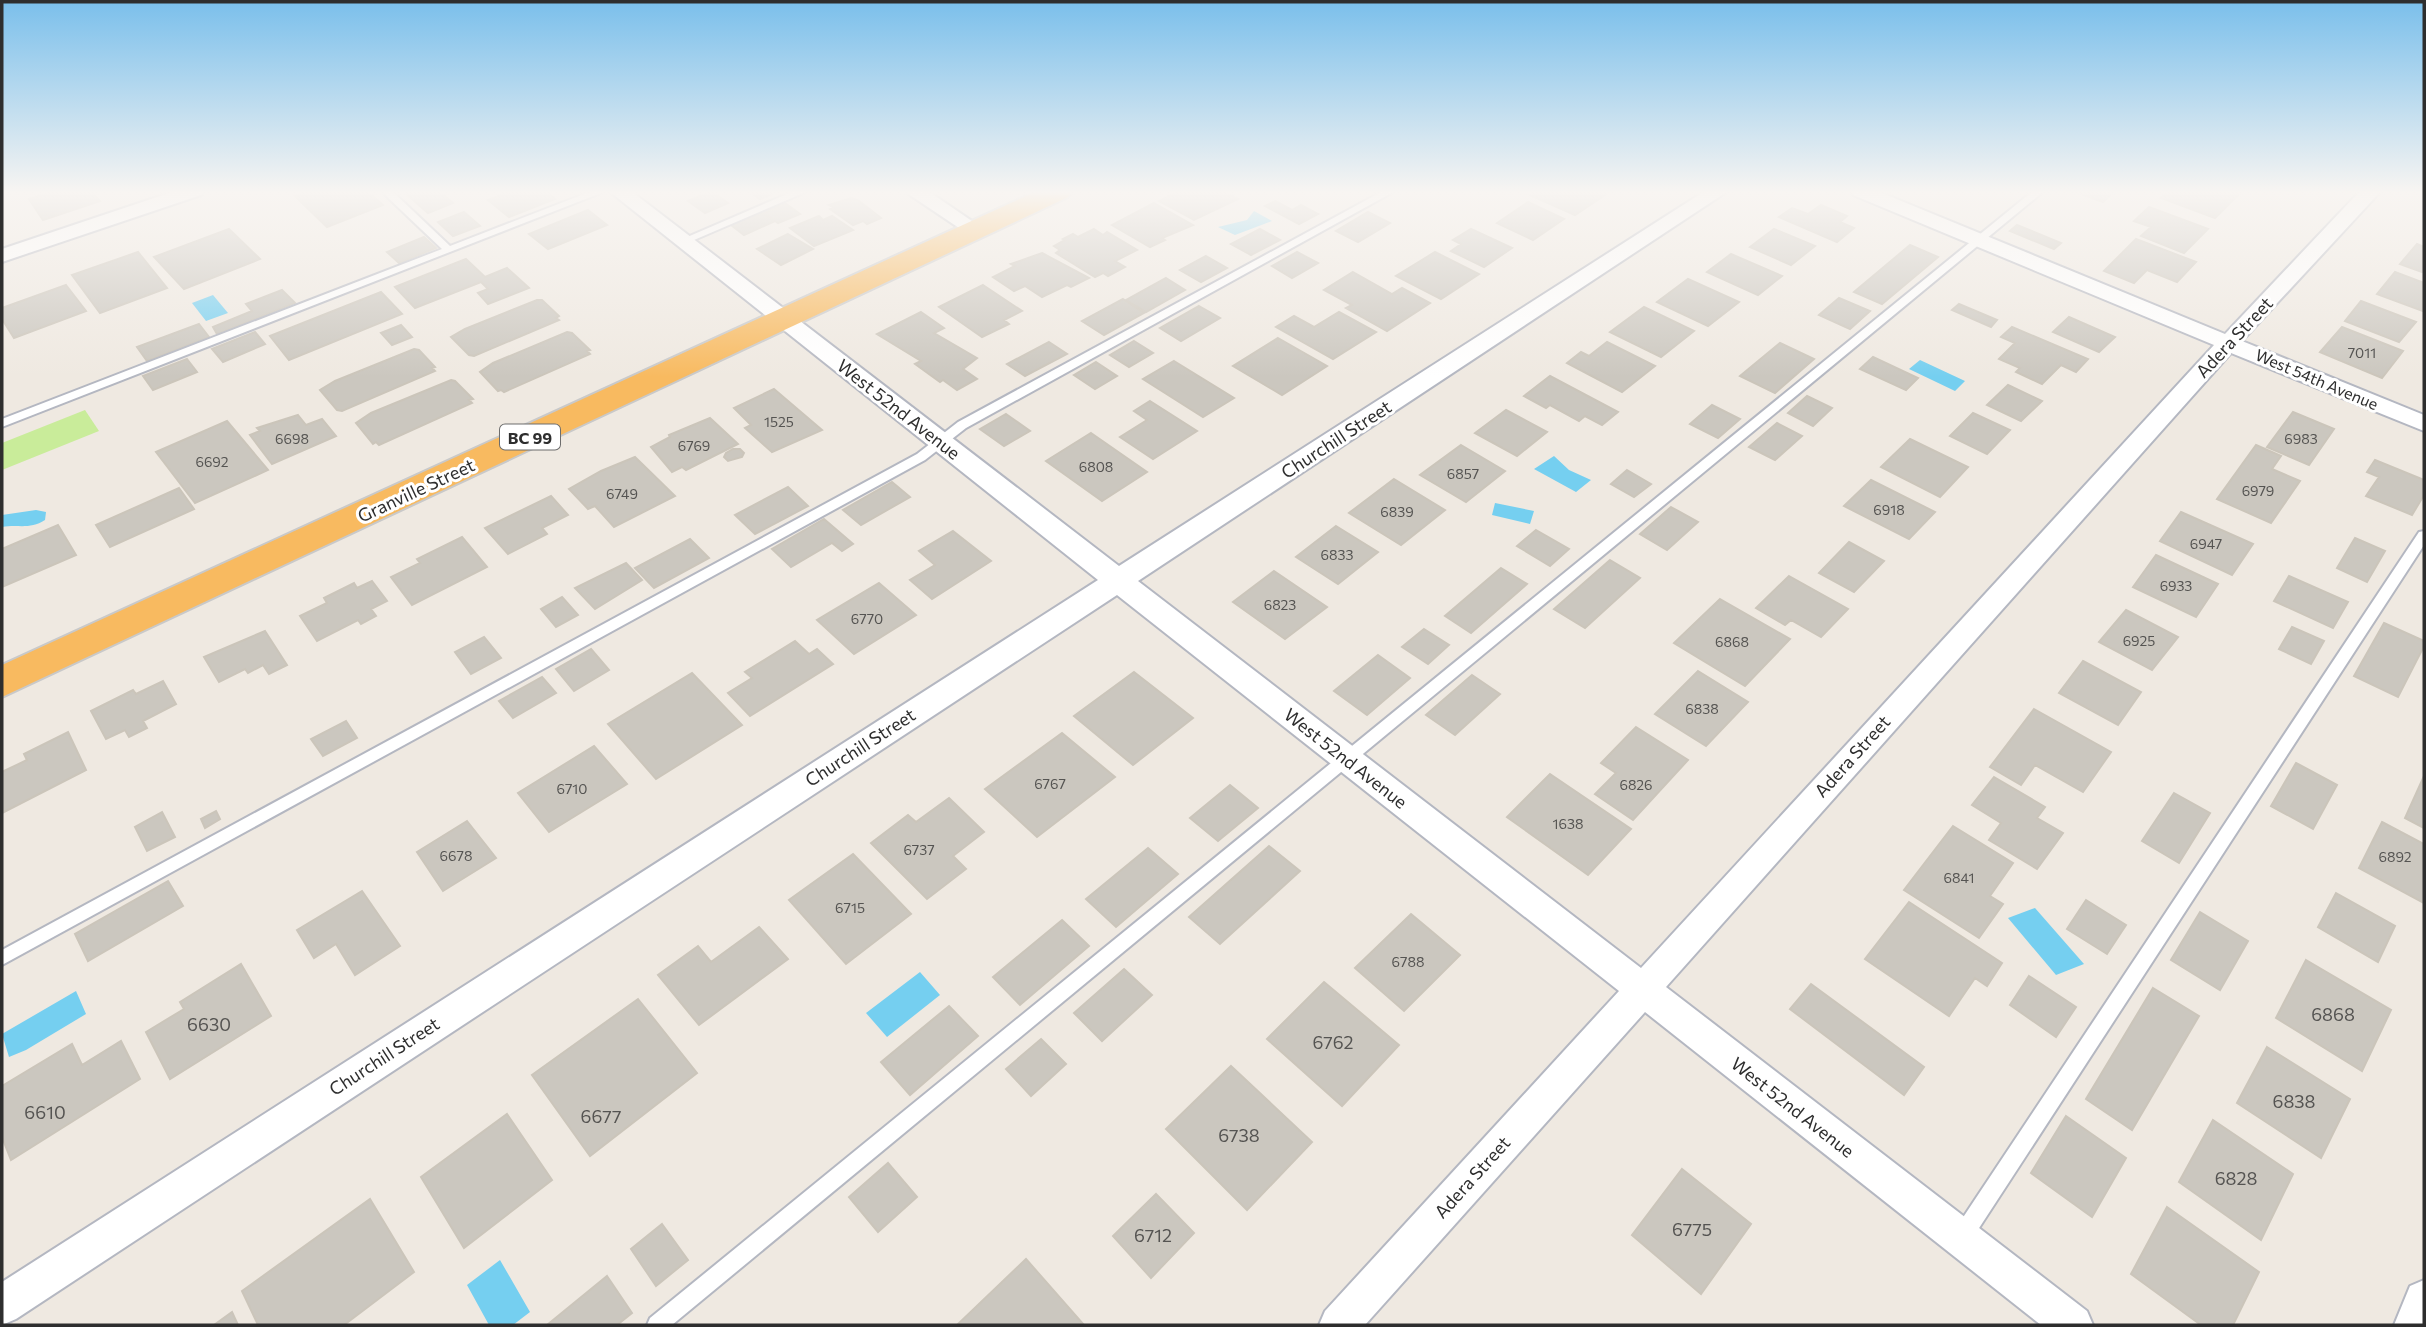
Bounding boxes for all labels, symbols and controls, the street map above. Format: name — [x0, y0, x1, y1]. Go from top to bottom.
street label: Adera Street — [2191, 292, 2277, 382]
house number: 7011 — [2348, 344, 2376, 361]
street label: West 54th Avenue — [2253, 345, 2381, 413]
street label: West 52nd Avenue — [833, 354, 965, 464]
street label: Churchill Street — [1277, 395, 1395, 483]
house number: 1525 — [764, 413, 794, 430]
road number: BC 99 — [500, 424, 560, 450]
house number: 6698 — [275, 430, 309, 447]
house number: 6983 — [2284, 430, 2318, 447]
house number: 6769 — [678, 437, 710, 454]
house number: 6692 — [195, 453, 229, 470]
street label: Granville Street — [354, 453, 478, 527]
house number: 6808 — [1079, 458, 1113, 475]
house number: 6857 — [1447, 465, 1479, 482]
house number: 6979 — [2242, 482, 2274, 499]
house number: 6749 — [606, 485, 638, 502]
house number: 6918 — [1873, 501, 1905, 518]
house number: 6839 — [1380, 503, 1414, 520]
house number: 6947 — [2190, 535, 2222, 552]
house number: 6833 — [1321, 546, 1353, 563]
house number: 6933 — [2160, 577, 2192, 594]
house number: 6823 — [1264, 596, 1296, 613]
house number: 6770 — [851, 610, 883, 627]
house number: 6925 — [2123, 632, 2155, 649]
house number: 6868 — [1715, 633, 1749, 650]
house number: 6838 — [1685, 700, 1719, 717]
street label: Churchill Street — [801, 703, 919, 791]
street label: West 52nd Avenue — [1280, 703, 1412, 813]
street label: Adera Street — [1809, 710, 1895, 802]
house number: 6767 — [1034, 775, 1066, 792]
house number: 6826 — [1619, 776, 1653, 793]
house number: 6710 — [557, 780, 587, 797]
house number: 1638 — [1553, 815, 1583, 832]
house number: 6737 — [903, 841, 935, 858]
house number: 6678 — [440, 847, 472, 864]
house number: 6892 — [2378, 848, 2412, 865]
house number: 6841 — [1944, 869, 1974, 886]
house number: 6715 — [835, 899, 865, 916]
house number: 6788 — [1392, 953, 1424, 970]
house number: 6868 — [2311, 1003, 2355, 1025]
street label: Churchill Street — [325, 1012, 443, 1100]
house number: 6630 — [187, 1013, 231, 1035]
house number: 6762 — [1312, 1031, 1354, 1053]
street label: West 52nd Avenue — [1727, 1052, 1859, 1162]
house number: 6838 — [2273, 1090, 2316, 1112]
house number: 6610 — [24, 1101, 66, 1123]
house number: 6677 — [581, 1105, 621, 1127]
house number: 6738 — [1218, 1124, 1260, 1146]
street label: Adera Street — [1429, 1131, 1515, 1223]
house number: 6828 — [2215, 1167, 2257, 1189]
house number: 6775 — [1672, 1218, 1712, 1240]
house number: 6712 — [1134, 1224, 1172, 1246]

